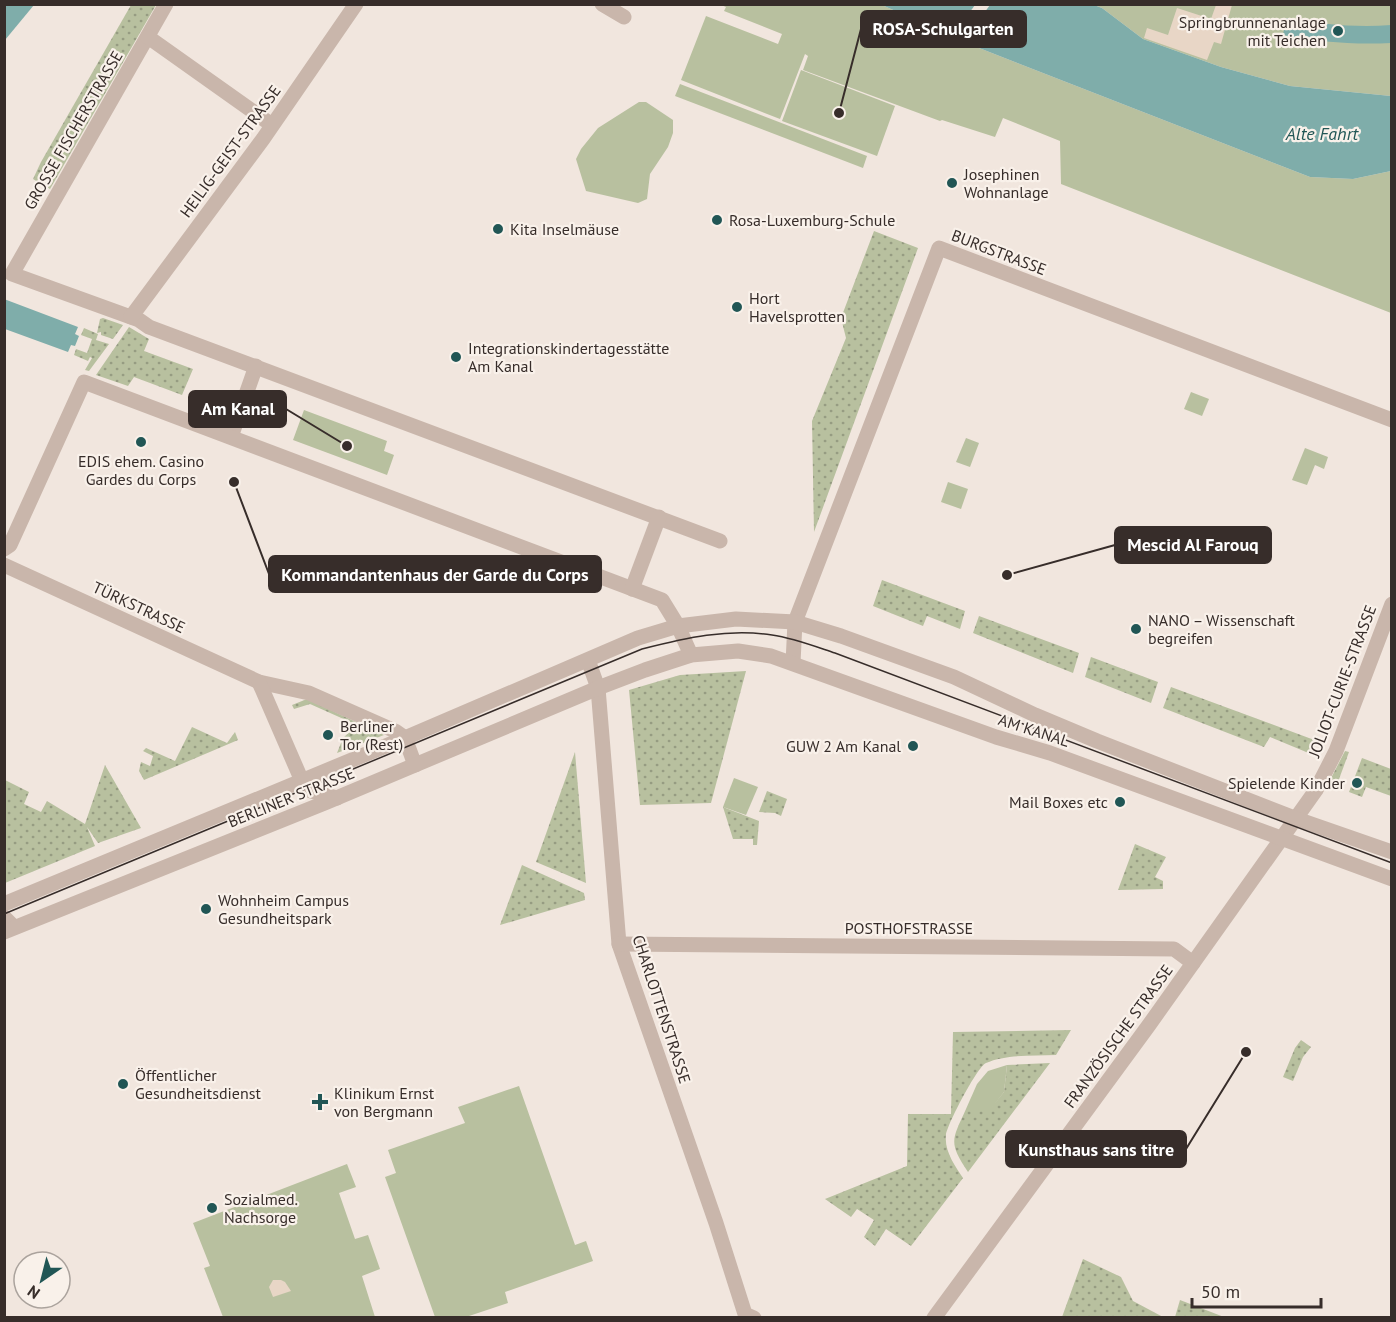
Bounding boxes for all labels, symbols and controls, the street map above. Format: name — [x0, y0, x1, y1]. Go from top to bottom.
callout: ROSA-Schulgarten — [861, 11, 1026, 47]
place label: Springbrunnenanlage mit Teichen — [1179, 12, 1326, 50]
text: ROSA-Schulgarten — [872, 17, 1014, 40]
marker: Springbrunnenanlage mit Teichen — [1331, 24, 1345, 38]
street label: GROSSE FISCHERSTRASSE — [19, 47, 127, 213]
street label: HEILIG-GEIST-STRASSE — [175, 81, 285, 221]
water label: Alte Fahrt — [1285, 122, 1360, 145]
place label: Josephinen Wohnanlage — [963, 164, 1049, 202]
marker: Josephinen Wohnanlage — [945, 176, 959, 190]
place label: Rosa-Luxemburg-Schule — [729, 210, 895, 230]
marker: Rosa-Luxemburg-Schule — [710, 213, 724, 227]
place label: Kita Inselmäuse — [510, 219, 619, 239]
marker: Kita Inselmäuse — [491, 222, 505, 236]
street label: BURGSTRASSE — [949, 225, 1049, 279]
place label: Hort Havelsprotten — [749, 288, 845, 326]
marker: Hort Havelsprotten — [730, 300, 744, 314]
place label: Integrationskindertagesstätte Am Kanal — [468, 338, 669, 376]
marker: Integrationskindertagesstätte Am Kanal — [449, 350, 463, 364]
callout: Am Kanal — [189, 391, 286, 427]
text: Am Kanal — [201, 397, 276, 420]
marker: EDIS ehem. Casino Gardes du Corps — [134, 435, 148, 449]
place label: EDIS ehem. Casino Gardes du Corps — [78, 451, 204, 489]
callout: Mescid Al Farouq — [1115, 527, 1271, 563]
text: Mescid Al Farouq — [1127, 533, 1259, 556]
callout: Kommandantenhaus der Garde du Corps — [269, 556, 601, 592]
text: Kommandantenhaus der Garde du Corps — [281, 563, 589, 586]
street label: TÜRKSTRASSE — [89, 577, 189, 637]
street label: JOLIOT-CURIE-STRASSE — [1303, 602, 1380, 761]
place label: NANO – Wissenschaft begreifen — [1148, 610, 1295, 648]
marker: NANO – Wissenschaft begreifen — [1129, 622, 1143, 636]
street label: AM KANAL — [996, 709, 1072, 751]
place label: Berliner Tor (Rest) — [340, 716, 403, 754]
marker: Berliner Tor (Rest) — [321, 728, 335, 742]
place label: GUW 2 Am Kanal — [786, 736, 901, 756]
marker: GUW 2 Am Kanal — [906, 739, 920, 753]
street label: BERLINER STRASSE — [225, 762, 357, 832]
place label: Spielende Kinder — [1228, 773, 1346, 793]
marker: Spielende Kinder — [1350, 776, 1364, 790]
place label: Mail Boxes etc — [1009, 792, 1108, 812]
marker: Mail Boxes etc — [1113, 795, 1127, 809]
place label: Wohnheim Campus Gesundheitspark — [218, 890, 349, 928]
marker: Wohnheim Campus Gesundheitspark — [199, 902, 213, 916]
street label: POSTHOFSTRASSE — [845, 918, 973, 938]
street label: CHARLOTTENSTRASSE — [629, 932, 695, 1086]
street label: FRANZÖSISCHE STRASSE — [1059, 960, 1177, 1112]
place label: Öffentlicher Gesundheitsdienst — [135, 1065, 261, 1103]
marker: Öffentlicher Gesundheitsdienst — [116, 1077, 130, 1091]
place label: Klinikum Ernst von Bergmann — [334, 1083, 435, 1121]
marker: Klinikum Ernst von Bergmann — [311, 1093, 329, 1111]
callout: Kunsthaus sans titre — [1006, 1131, 1186, 1167]
text: Kunsthaus sans titre — [1018, 1138, 1174, 1161]
place label: Sozialmed. Nachsorge — [224, 1189, 298, 1227]
marker: Sozialmed. Nachsorge — [205, 1201, 219, 1215]
north arrow — [12, 1250, 72, 1310]
scale bar — [1192, 1271, 1321, 1309]
text: 50 m — [1201, 1280, 1240, 1303]
text: N — [23, 1281, 43, 1303]

